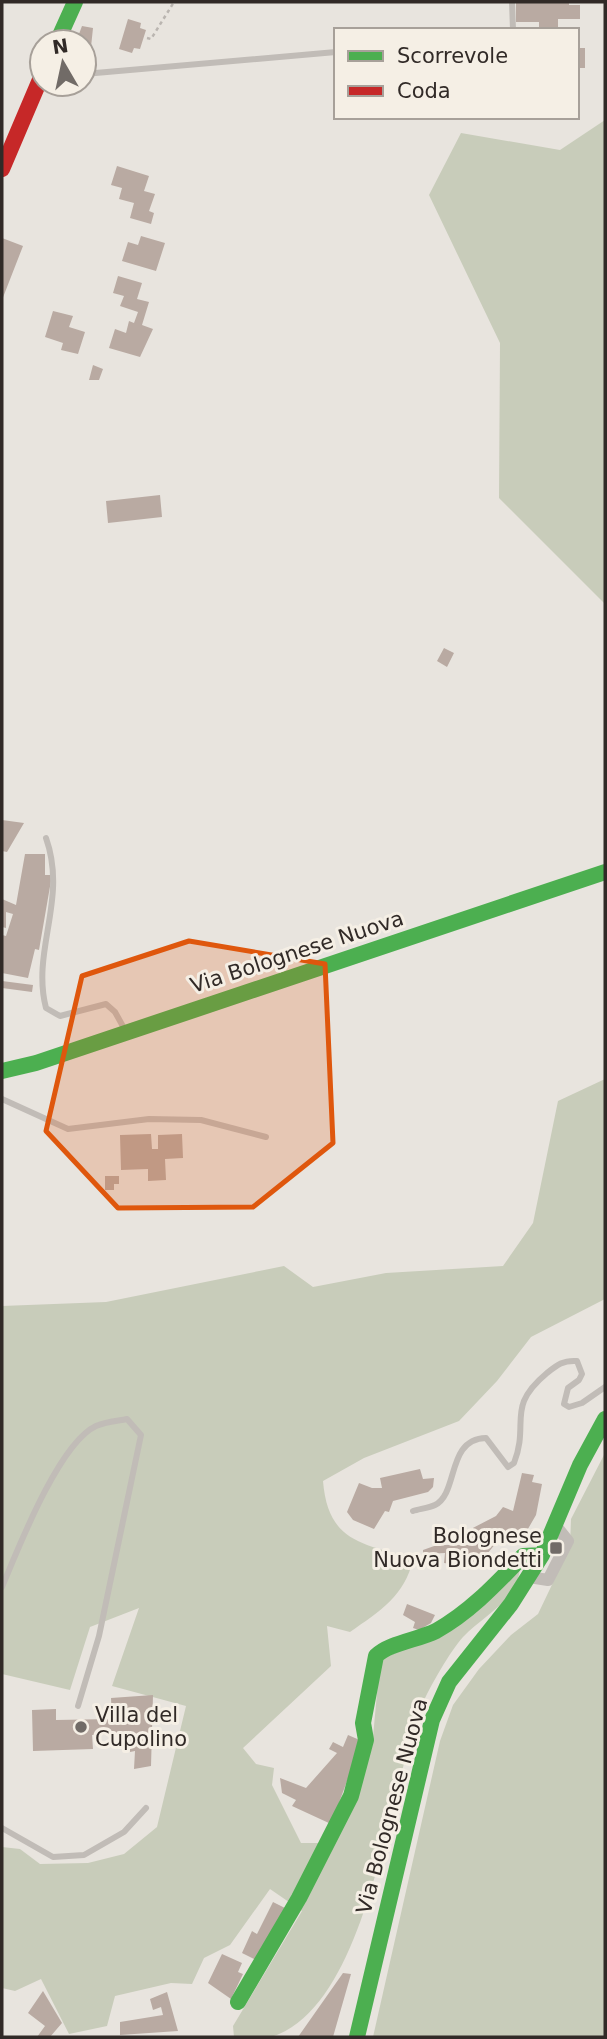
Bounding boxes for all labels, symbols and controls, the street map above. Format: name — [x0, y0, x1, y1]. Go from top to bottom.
north arrow — [28, 28, 98, 98]
legend — [334, 28, 579, 119]
text: N — [51, 34, 70, 58]
text: Scorrevole — [397, 44, 508, 68]
text: Coda — [397, 79, 451, 103]
street label: Via Bolognese Nuova — [187, 906, 407, 998]
place label: Bolognese Nuova Biondetti — [373, 1524, 542, 1572]
marker: Bolognese Nuova Biondetti — [548, 1540, 564, 1556]
street label: Via Bolognese Nuova — [352, 1695, 432, 1917]
place label: Villa del Cupolino — [95, 1703, 187, 1751]
marker: Villa del Cupolino — [73, 1719, 89, 1735]

